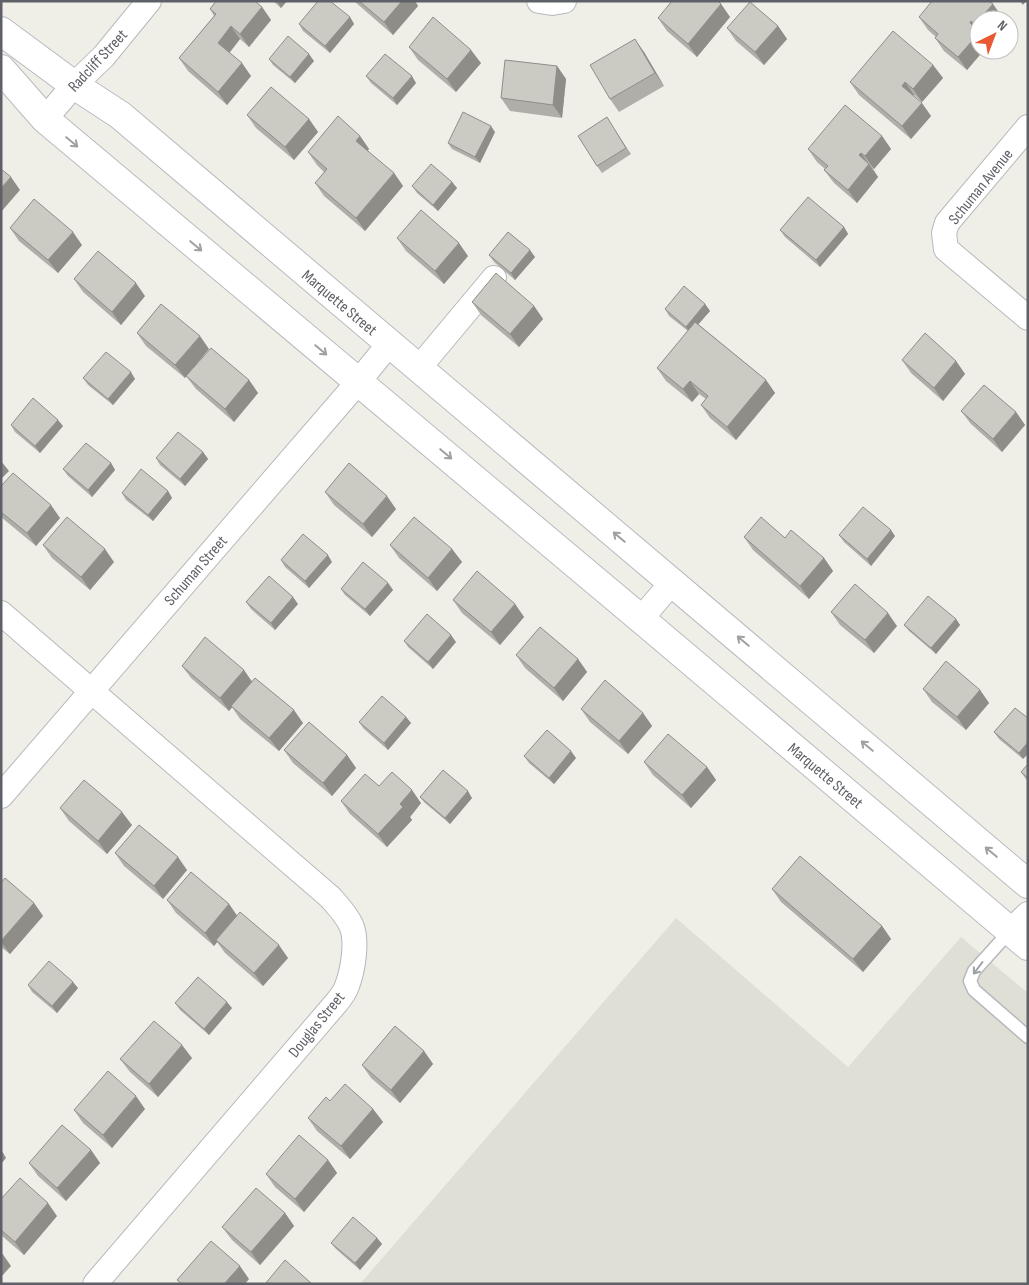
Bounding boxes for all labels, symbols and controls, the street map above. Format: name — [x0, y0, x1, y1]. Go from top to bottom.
north arrow — [969, 10, 1019, 60]
text: N — [994, 17, 1011, 35]
street label: Radcliff Street — [64, 26, 132, 96]
one-way arrow — [65, 136, 78, 147]
street label: Schuman Avenue — [945, 145, 1017, 229]
one-way arrow — [190, 240, 203, 251]
street label: Marquette Street — [298, 266, 380, 340]
one-way arrow — [314, 344, 327, 355]
one-way arrow — [439, 449, 452, 460]
one-way arrow — [613, 531, 626, 542]
street label: Schuman Street — [161, 532, 232, 610]
one-way arrow — [737, 636, 750, 647]
street label: Marquette Street — [784, 739, 866, 813]
one-way arrow — [861, 741, 874, 752]
one-way arrow — [984, 846, 997, 858]
one-way arrow — [972, 961, 983, 974]
street label: Douglas Street — [285, 988, 349, 1062]

